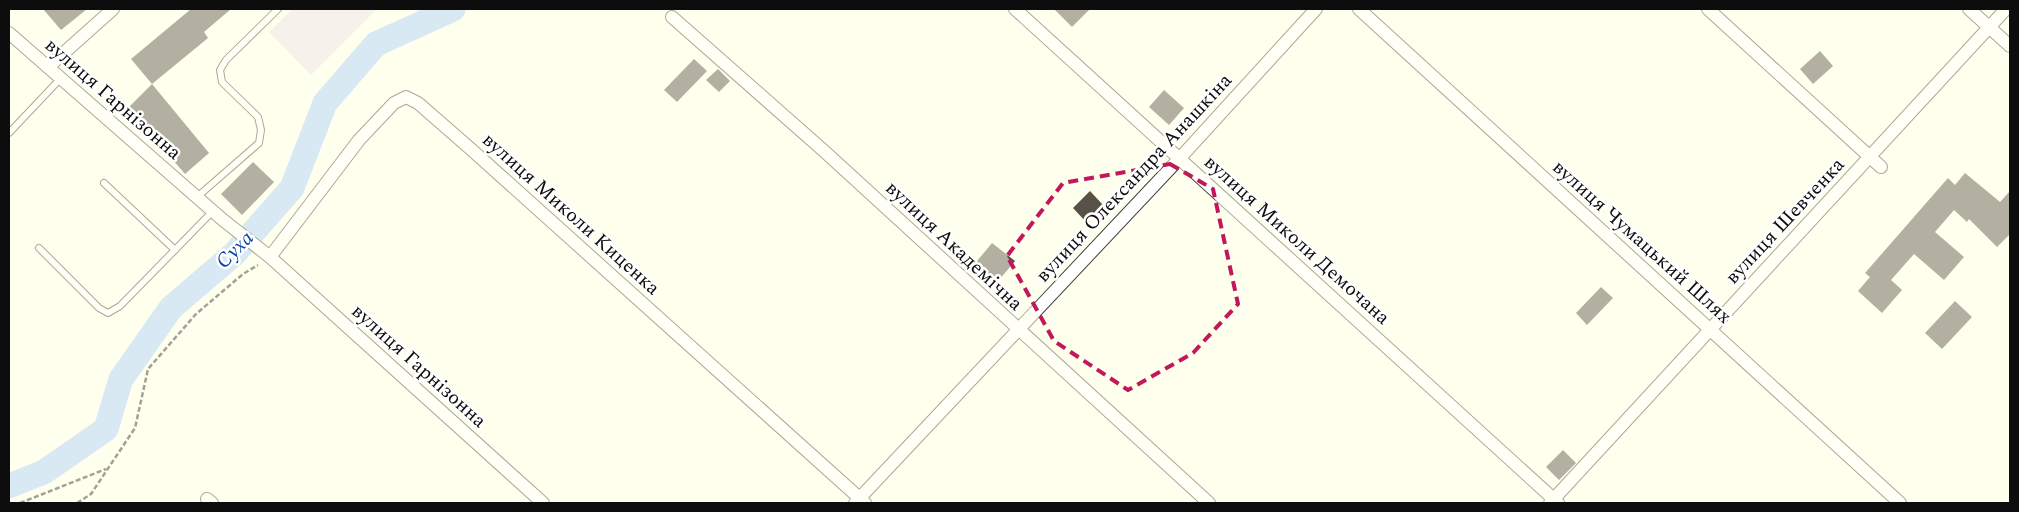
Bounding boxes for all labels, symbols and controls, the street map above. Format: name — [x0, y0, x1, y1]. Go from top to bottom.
street label: вулиця Гарнізонна — [38, 31, 188, 167]
street label: вулиця Олександра Анашкіна — [1029, 66, 1239, 289]
street label: вулиця Миколи Киценка — [475, 126, 667, 303]
street label: вулиця Миколи Демочана — [1197, 148, 1397, 332]
street label: вулиця Шевченка — [1718, 151, 1852, 291]
street label: вулиця Чумацький Шлях — [1546, 153, 1739, 331]
street label: вулиця Академічна — [878, 174, 1030, 318]
water label: Суха — [208, 223, 262, 277]
street label: вулиця Гарнізонна — [345, 297, 494, 435]

